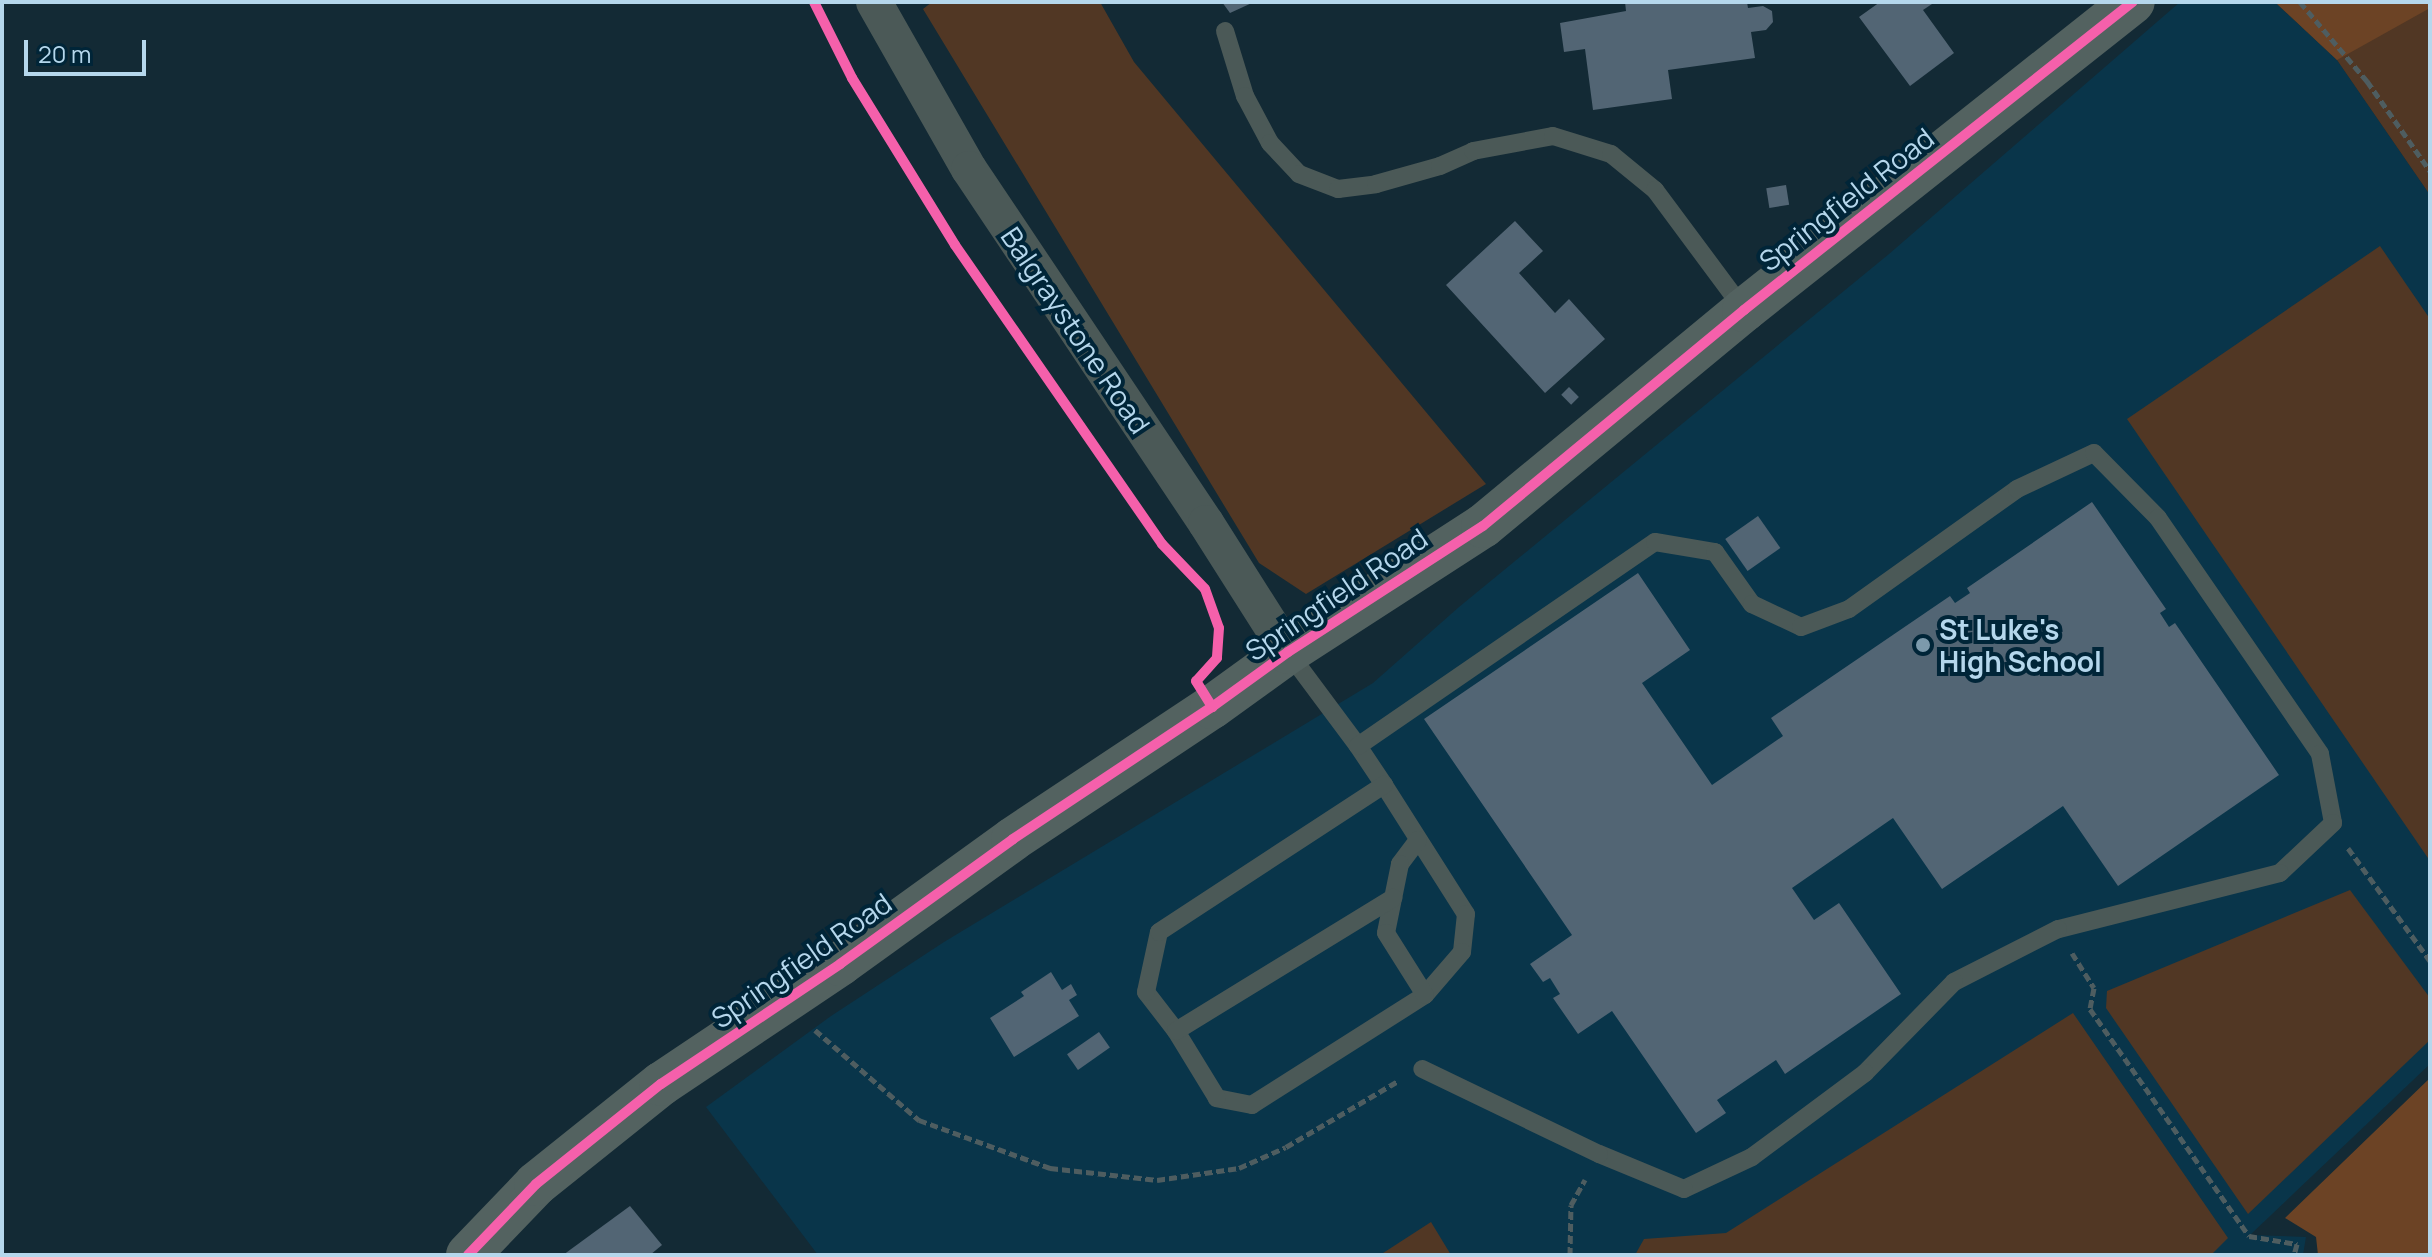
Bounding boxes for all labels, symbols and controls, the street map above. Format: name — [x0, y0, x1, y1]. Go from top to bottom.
scale bar — [28, 24, 150, 74]
text: 20 m — [38, 37, 91, 70]
street label: Springfield Road — [1752, 120, 1940, 278]
street label: Balgraystone Road — [995, 220, 1157, 440]
street label: Springfield Road — [1239, 521, 1433, 667]
place label: St Luke's High School — [1939, 612, 2102, 678]
marker: St Luke's High School — [1914, 636, 1932, 654]
street label: Springfield Road — [705, 885, 897, 1035]

